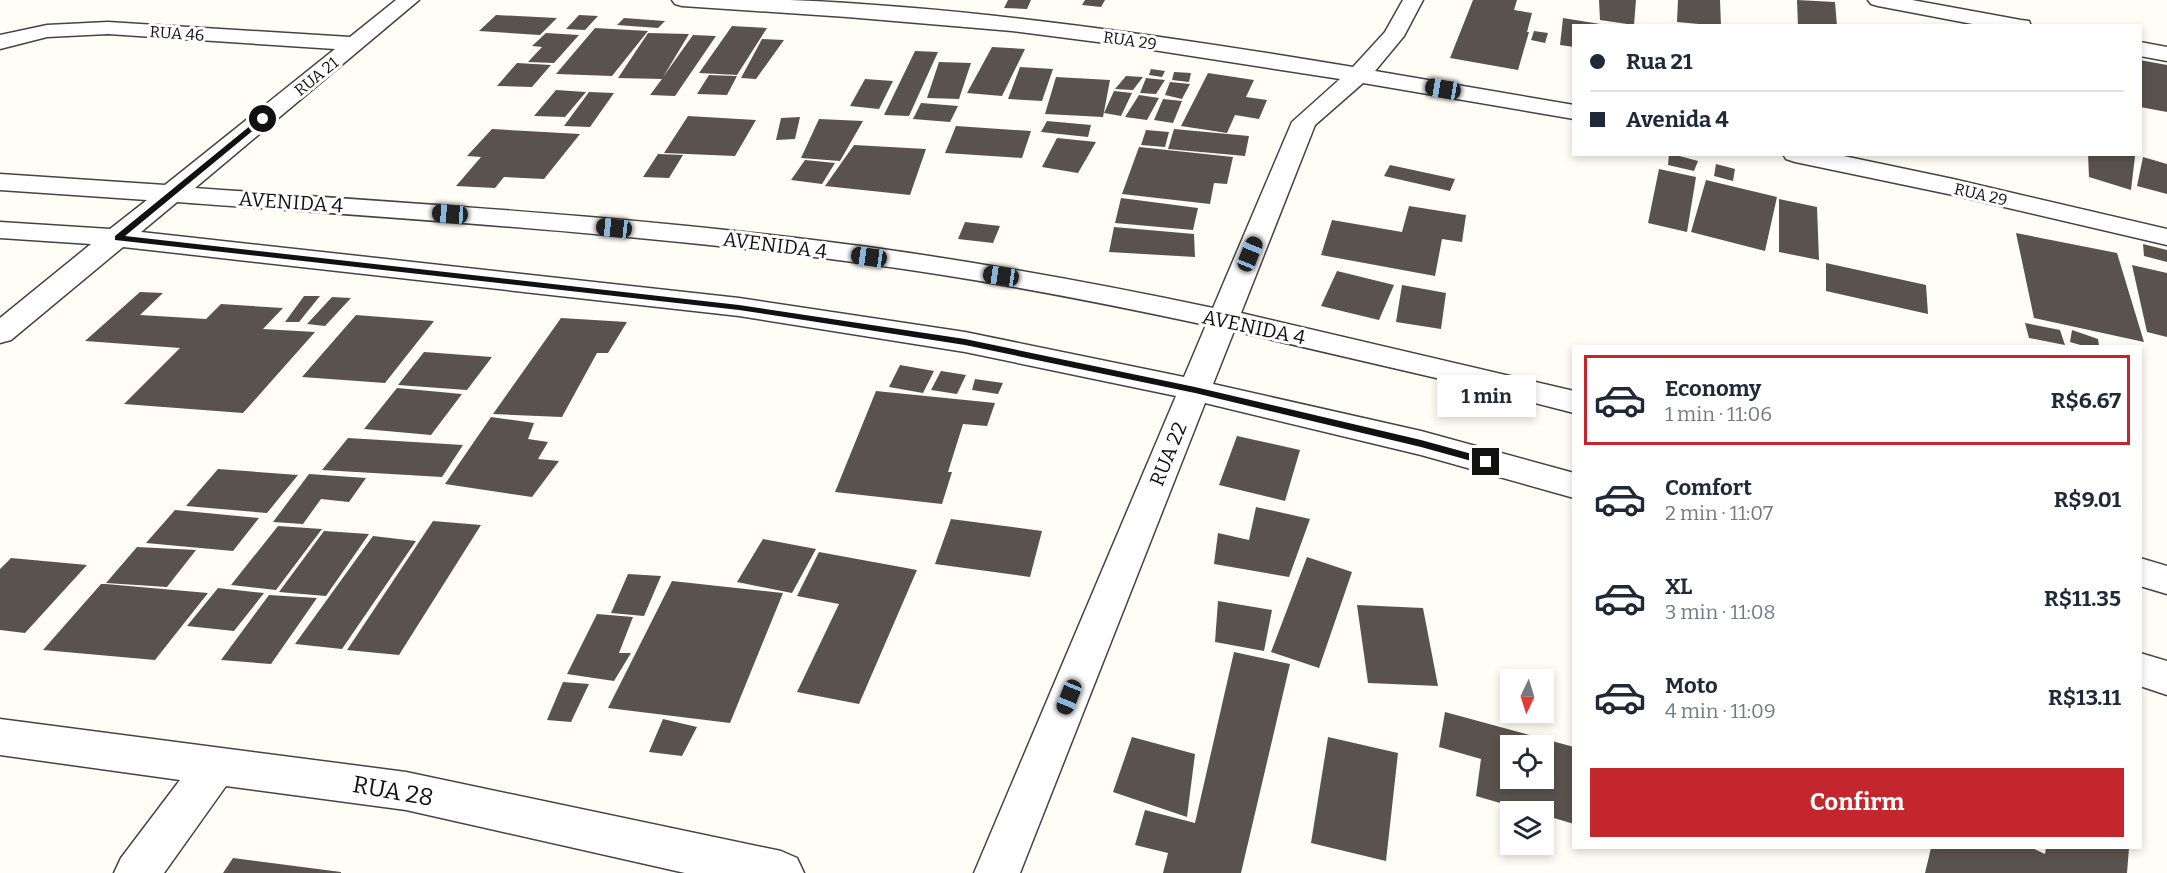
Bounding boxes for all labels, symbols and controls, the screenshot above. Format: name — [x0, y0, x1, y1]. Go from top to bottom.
street label: RUA 46 — [149, 22, 205, 45]
street label: RUA 29 — [1102, 27, 1158, 54]
text: Rua 21 — [1626, 48, 1692, 75]
street label: RUA 21 — [290, 53, 343, 100]
car — [1424, 77, 1462, 101]
route start — [249, 105, 276, 132]
text: Avenida 4 — [1626, 106, 1729, 133]
street label: RUA 29 — [1952, 179, 2009, 210]
street label: AVENIDA 4 — [238, 186, 344, 218]
car — [431, 204, 469, 224]
car — [595, 217, 633, 239]
street label: AVENIDA 4 — [722, 227, 829, 263]
car — [1235, 234, 1265, 274]
car — [850, 246, 888, 268]
car — [982, 265, 1020, 287]
street label: AVENIDA 4 — [1200, 304, 1308, 350]
icon: car — [1593, 373, 1647, 427]
callout: 1 min — [1436, 375, 1536, 417]
text: Economy — [1665, 375, 1761, 402]
text: 1 min — [1461, 384, 1512, 408]
text: R$6.67 — [2051, 387, 2121, 414]
text: 1 min · 11:06 — [1665, 402, 1772, 426]
street label: RUA 22 — [1144, 419, 1192, 489]
route end — [1472, 448, 1499, 475]
icon: car — [1593, 472, 1647, 526]
text: Comfort — [1665, 474, 1752, 501]
text: R$9.01 — [2054, 486, 2121, 513]
text: 2 min · 11:07 — [1665, 501, 1773, 525]
icon: car — [1593, 571, 1647, 625]
text: XL — [1665, 573, 1692, 600]
text: R$11.35 — [2044, 585, 2121, 612]
text: 3 min · 11:08 — [1665, 600, 1776, 624]
north arrow — [1500, 669, 1554, 723]
map controls — [1500, 669, 1554, 855]
icon: car — [1593, 670, 1647, 724]
text: Moto — [1665, 672, 1718, 699]
car — [1054, 677, 1084, 717]
text: R$13.11 — [2048, 684, 2121, 711]
text: 4 min · 11:09 — [1665, 699, 1776, 723]
button: locate — [1500, 735, 1554, 789]
button: Confirm — [1590, 768, 2124, 837]
street label: RUA 28 — [351, 770, 435, 812]
button: layers — [1500, 801, 1554, 855]

